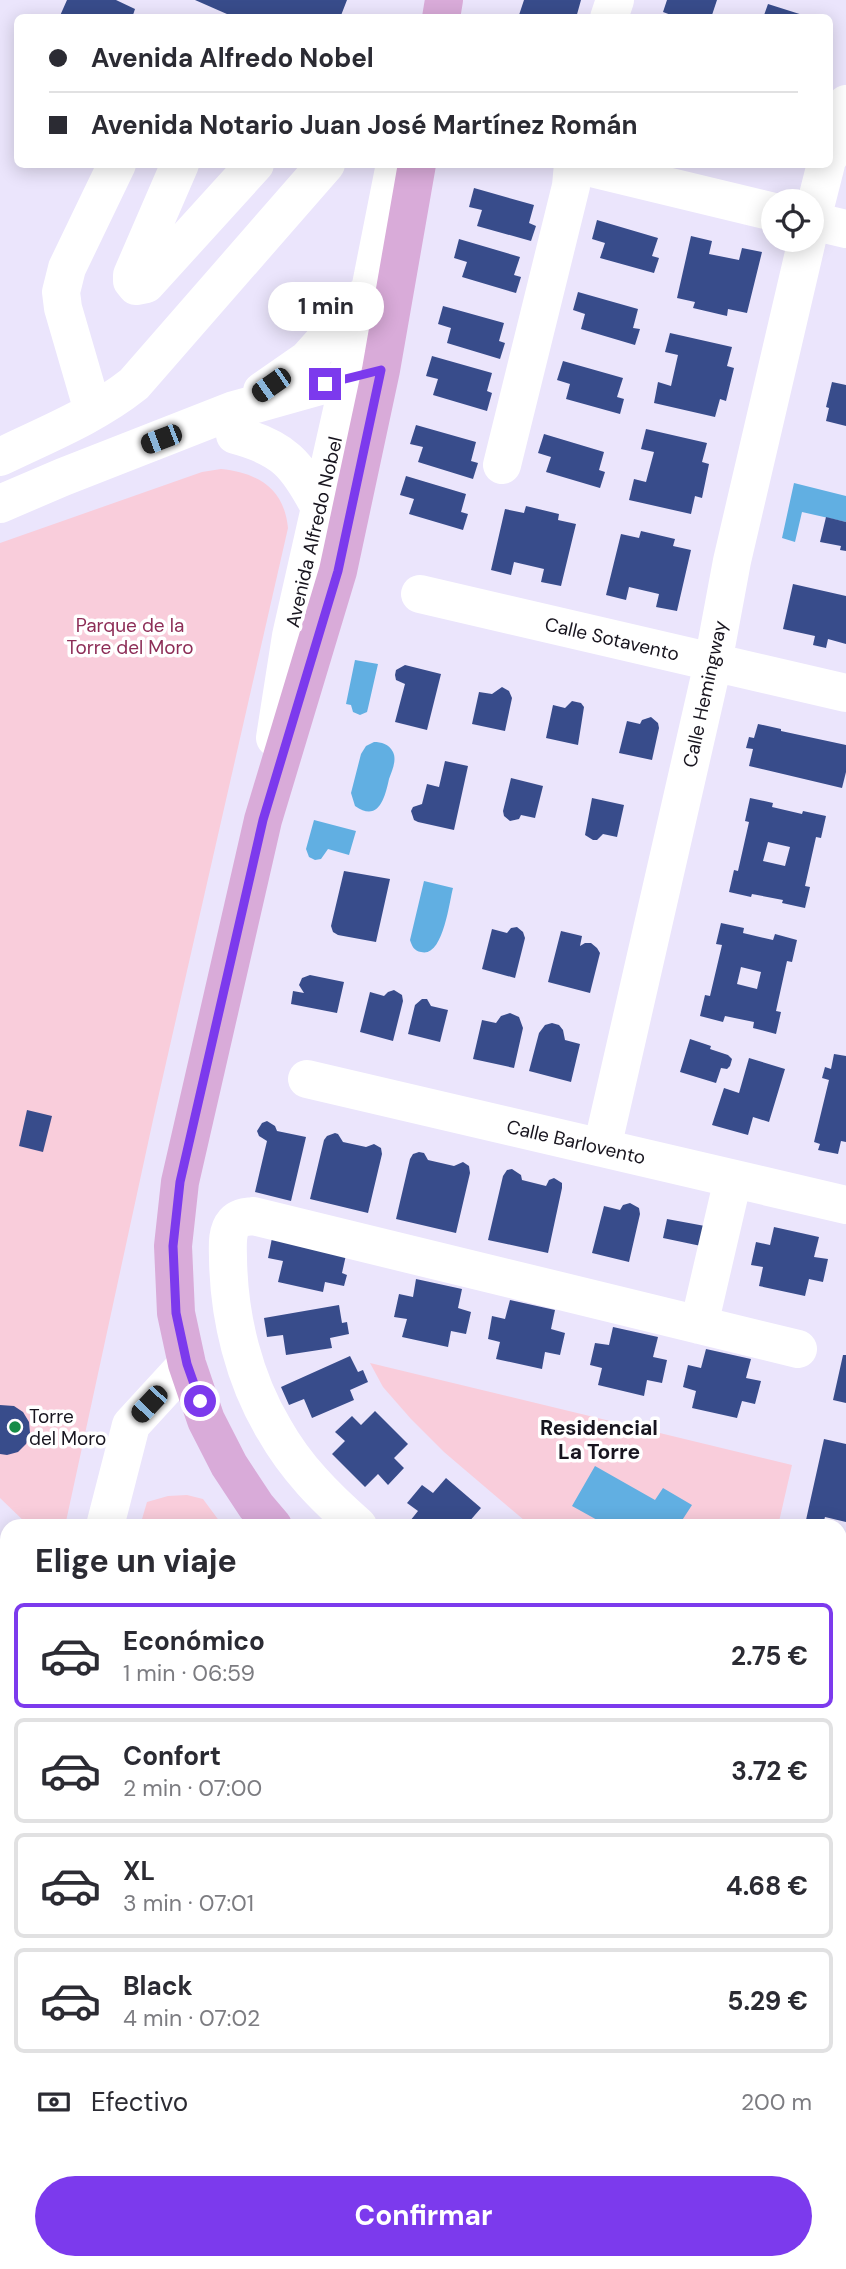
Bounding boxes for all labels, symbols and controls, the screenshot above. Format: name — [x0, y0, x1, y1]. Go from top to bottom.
text: Avenida Alfredo Nobel — [91, 41, 374, 75]
text: Avenida Notario Juan José Martínez Román — [91, 108, 638, 142]
map controls — [761, 189, 824, 252]
button: locate — [761, 189, 824, 252]
callout: 1 min — [267, 282, 383, 332]
text: 1 min — [298, 291, 354, 321]
car — [248, 364, 295, 406]
route end — [309, 368, 341, 400]
car — [138, 422, 185, 456]
street label: Avenida Alfredo Nobel — [280, 434, 348, 630]
street label: Calle Sotavento — [542, 611, 682, 667]
park label: Parque de la Torre del Moro — [67, 613, 193, 660]
street label: Calle Hemingway — [677, 618, 733, 770]
street label: Calle Barlovento — [504, 1114, 648, 1170]
car — [127, 1381, 172, 1427]
route start — [184, 1385, 216, 1417]
place label: Torre del Moro — [29, 1404, 106, 1451]
district label: Residencial La Torre — [540, 1414, 658, 1466]
marker: Torre del Moro — [7, 1419, 23, 1435]
text: Elige un viaje — [35, 1540, 237, 1582]
icon: car — [39, 1624, 102, 1687]
text: Económico — [123, 1624, 265, 1658]
text: 2.75 € — [731, 1639, 808, 1673]
text: 1 min · 06:59 — [123, 1658, 255, 1688]
icon: car — [39, 1739, 102, 1802]
text: Confort — [123, 1739, 221, 1773]
text: 3.72 € — [731, 1754, 808, 1788]
text: 2 min · 07:00 — [123, 1773, 262, 1803]
icon: car — [39, 1854, 102, 1917]
text: XL — [123, 1854, 155, 1888]
text: 4.68 € — [726, 1869, 808, 1903]
text: 3 min · 07:01 — [123, 1888, 254, 1918]
icon: car — [39, 1969, 102, 2032]
text: Black — [123, 1969, 193, 2003]
text: 5.29 € — [727, 1984, 808, 2018]
text: 4 min · 07:02 — [123, 2003, 260, 2033]
icon: cash — [35, 2083, 73, 2121]
text: Efectivo — [91, 2085, 188, 2119]
text: 200 m — [741, 2087, 812, 2117]
button: Confirmar — [35, 2176, 812, 2256]

